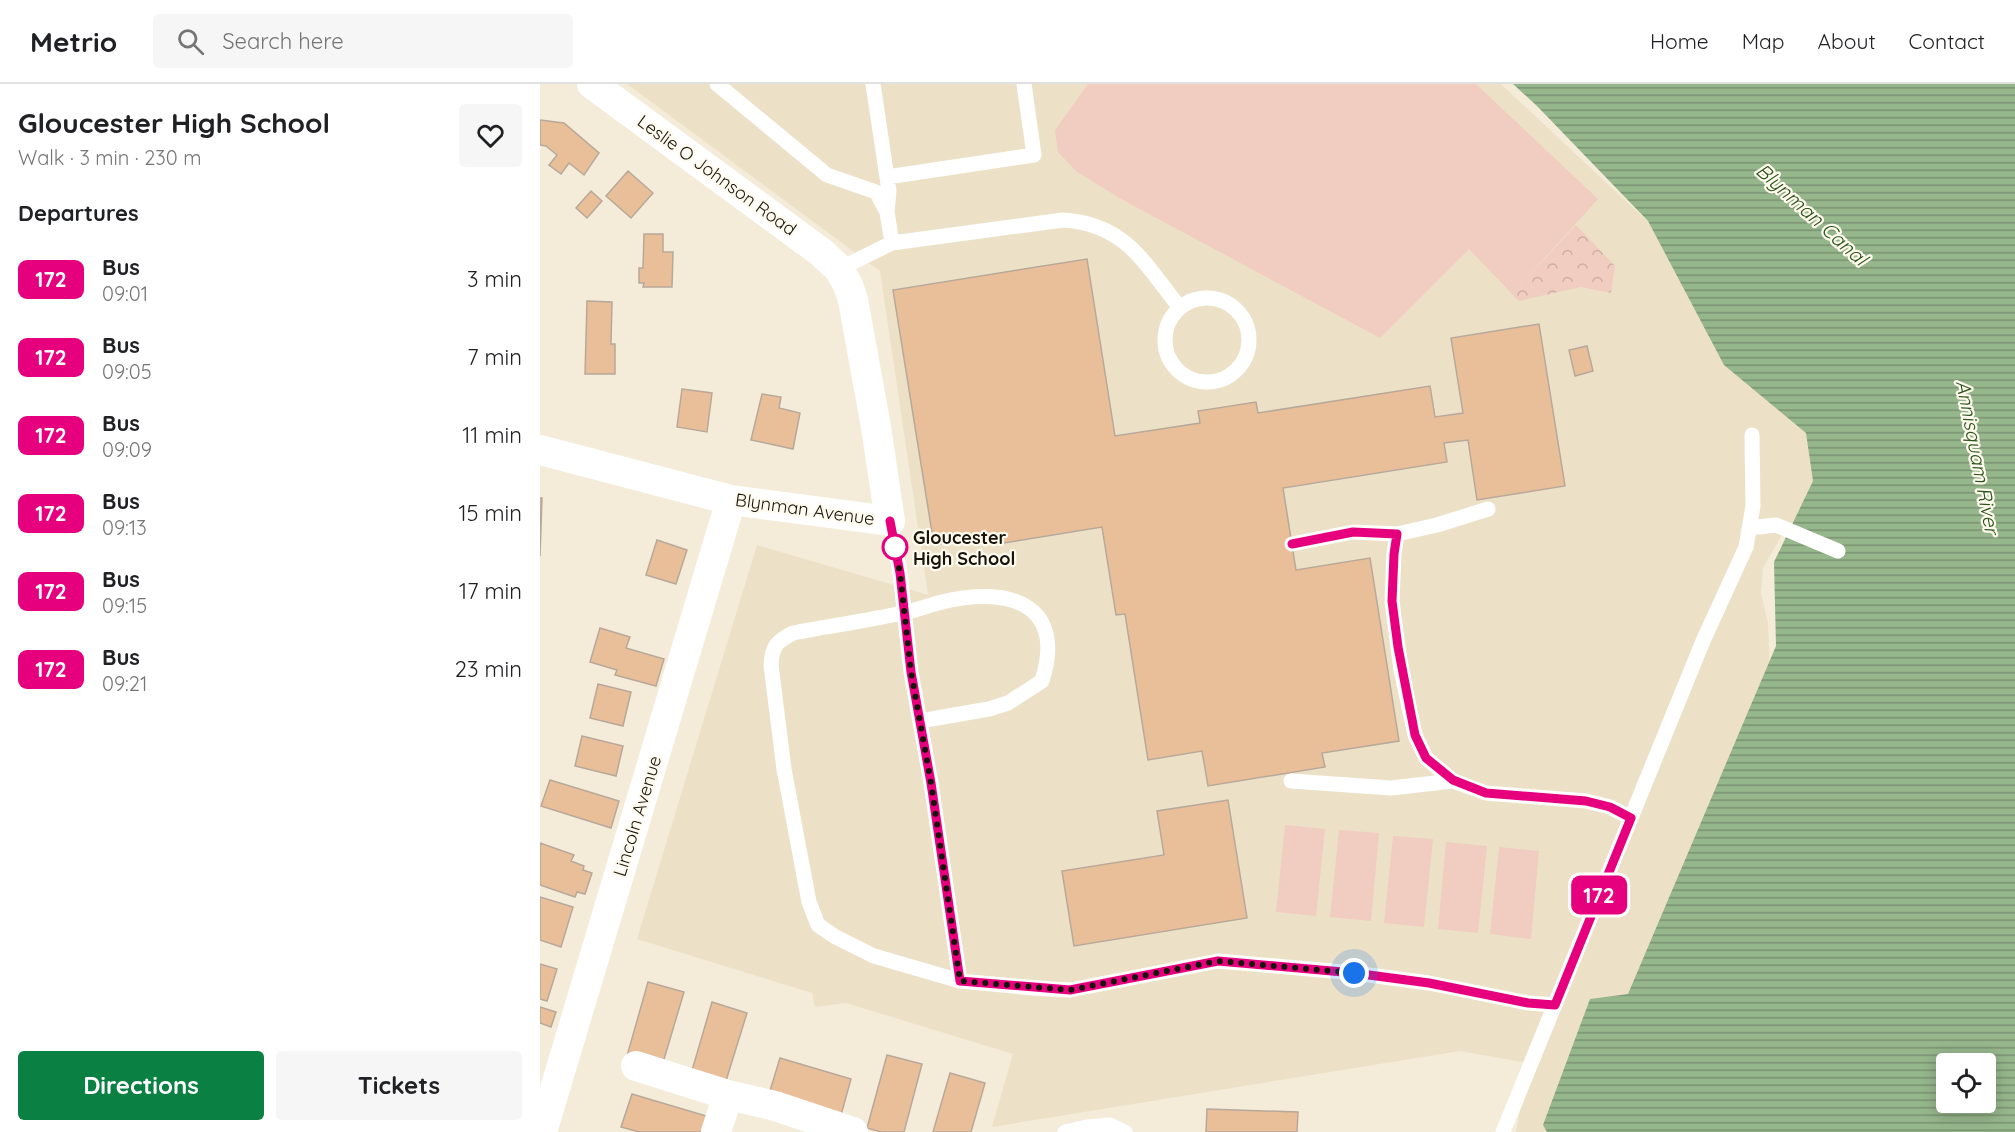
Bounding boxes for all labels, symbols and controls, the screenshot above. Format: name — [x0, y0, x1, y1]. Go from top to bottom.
search box — [153, 14, 573, 68]
text: Metrio — [30, 24, 117, 59]
icon: search — [174, 25, 207, 58]
text: Search here — [222, 27, 344, 55]
text: Home — [1650, 28, 1709, 54]
text: Map — [1742, 28, 1785, 54]
text: About — [1818, 28, 1876, 54]
text: Contact — [1909, 28, 1985, 54]
button: heart — [459, 104, 522, 167]
text: Gloucester High School — [18, 105, 330, 140]
street label: Leslie O Johnson Road — [633, 110, 801, 240]
text: Walk · 3 min · 230 m — [18, 145, 201, 170]
water label: Blynman Canal — [1751, 158, 1875, 272]
text: Departures — [18, 199, 139, 227]
text: Bus — [102, 253, 140, 281]
text: 3 min — [467, 265, 522, 293]
text: 172 — [35, 266, 67, 292]
text: 09:01 — [102, 281, 148, 306]
text: Bus — [102, 331, 140, 359]
text: 7 min — [467, 343, 522, 371]
text: 172 — [35, 344, 67, 370]
text: 09:05 — [102, 359, 152, 384]
water label: Annisquam River — [1951, 378, 2006, 538]
text: Bus — [102, 409, 140, 437]
text: 11 min — [462, 421, 522, 449]
text: 172 — [35, 422, 67, 448]
text: 09:09 — [102, 437, 152, 462]
text: Bus — [102, 487, 140, 515]
street label: Blynman Avenue — [734, 488, 876, 530]
text: 15 min — [458, 499, 522, 527]
text: 172 — [35, 500, 67, 526]
text: 09:13 — [102, 515, 147, 540]
place label: Gloucester High School — [913, 526, 1015, 570]
marker: Gloucester High School — [882, 534, 908, 560]
text: Bus — [102, 565, 140, 593]
text: 17 min — [459, 577, 522, 605]
text: 172 — [35, 578, 67, 604]
text: 09:15 — [102, 593, 147, 618]
text: Bus — [102, 643, 140, 671]
text: 23 min — [455, 655, 522, 683]
text: 172 — [35, 656, 67, 682]
text: 09:21 — [102, 671, 147, 696]
street label: Lincoln Avenue — [608, 753, 666, 879]
line badge: 172 — [1564, 876, 1634, 914]
text: 172 — [1583, 882, 1615, 908]
your location — [1339, 958, 1369, 988]
button: Directions — [18, 1051, 264, 1120]
button: Tickets — [276, 1051, 522, 1120]
map controls — [1936, 1053, 1996, 1113]
button: locate — [1936, 1053, 1996, 1113]

